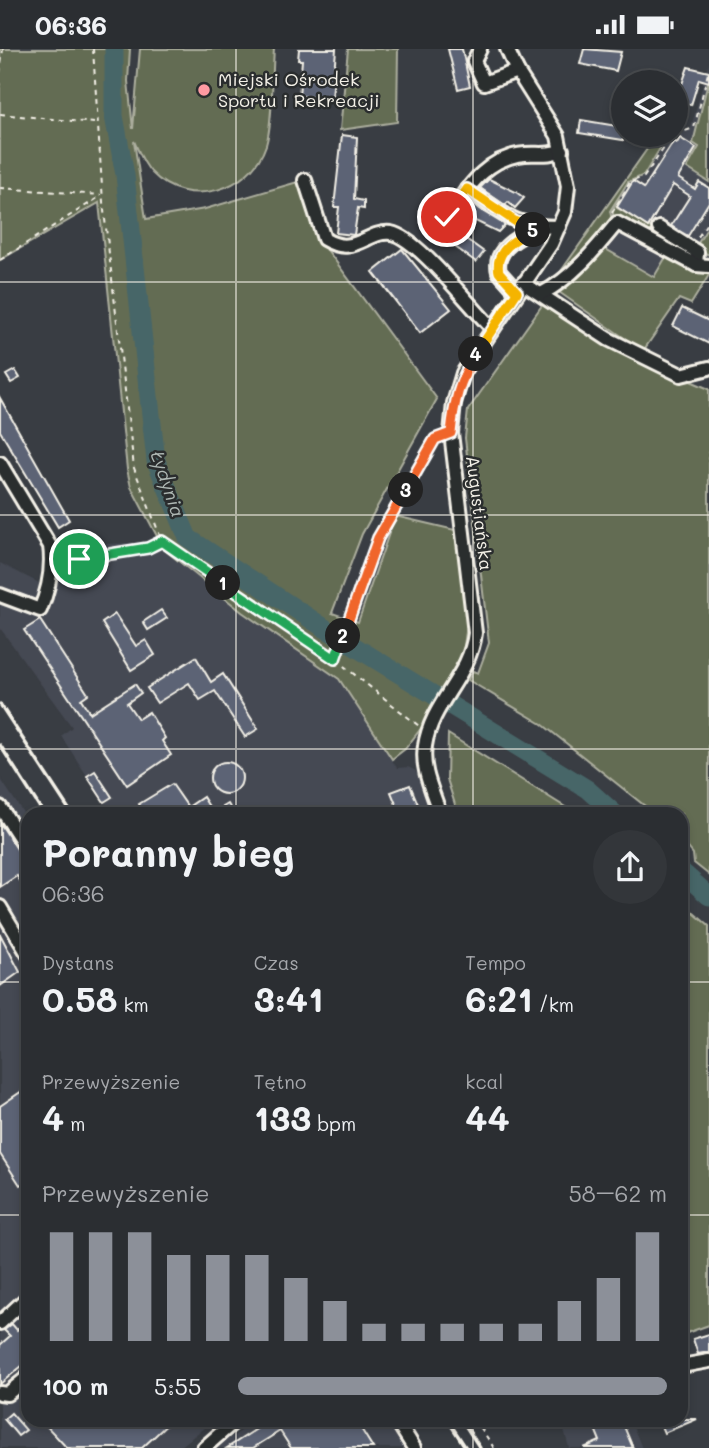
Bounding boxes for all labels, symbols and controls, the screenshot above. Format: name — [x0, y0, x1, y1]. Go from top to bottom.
text: 06:36 — [35, 8, 107, 42]
place label: Miejski Ośrodek Sportu i Rekreacji — [218, 67, 380, 112]
map controls — [611, 70, 688, 147]
button: layers — [611, 70, 688, 147]
marker: Miejski Ośrodek Sportu i Rekreacji — [196, 82, 212, 98]
pin — [417, 187, 477, 247]
icon: check — [428, 198, 466, 236]
pin: 5 — [516, 213, 550, 247]
text: 5 — [527, 217, 538, 242]
pin: 4 — [458, 337, 494, 371]
text: 4 — [469, 341, 482, 366]
water label: Łydynia — [145, 447, 191, 520]
street label: Augustiańska — [461, 454, 499, 572]
pin: 3 — [388, 473, 424, 507]
text: 3 — [400, 477, 411, 502]
pin — [49, 529, 109, 589]
icon: arrive — [60, 540, 98, 578]
pin: 1 — [206, 565, 241, 601]
text: 1 — [218, 570, 227, 595]
pin: 2 — [326, 619, 360, 653]
text: 2 — [337, 623, 348, 648]
text: Poranny bieg — [42, 827, 294, 877]
button: share — [593, 830, 667, 904]
text: 06:36 — [42, 878, 105, 908]
text: Dystans — [42, 950, 114, 975]
text: Czas — [254, 950, 299, 975]
text: Tempo — [465, 950, 526, 975]
text: 0.58 — [42, 975, 117, 1021]
text: 3:41 — [254, 975, 323, 1021]
text: 6:21 — [465, 975, 533, 1021]
text: km — [117, 992, 149, 1017]
text: /km — [533, 992, 574, 1017]
text: Przewyższenie — [42, 1069, 180, 1094]
text: Tętno — [254, 1069, 306, 1094]
text: kcal — [465, 1069, 503, 1094]
text: 4 — [42, 1094, 64, 1140]
text: 133 — [254, 1094, 311, 1140]
text: 44 — [465, 1094, 510, 1140]
text: m — [64, 1111, 85, 1136]
text: bpm — [311, 1111, 356, 1136]
text: Przewyższenie — [42, 1178, 210, 1208]
text: 58–62 m — [568, 1178, 667, 1208]
text: 100 m — [42, 1371, 108, 1401]
text: 5:55 — [154, 1371, 201, 1401]

